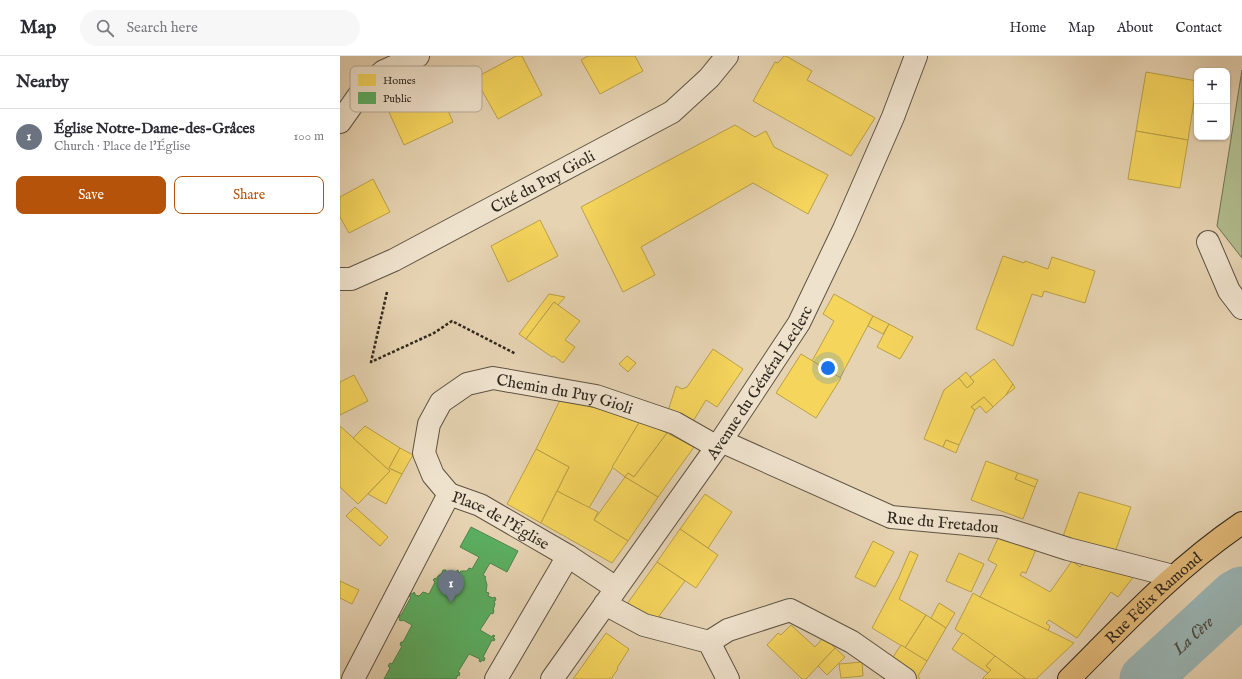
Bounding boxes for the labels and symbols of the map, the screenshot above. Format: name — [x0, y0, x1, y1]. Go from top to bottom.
legend — [350, 66, 482, 112]
text: Homes — [383, 74, 416, 88]
text: Public — [383, 92, 412, 106]
street label: Cité du Puy Gioli — [488, 147, 599, 219]
street label: Avenue du Général Leclerc — [703, 303, 818, 465]
your location — [818, 358, 838, 378]
street label: Chemin du Puy Gioli — [495, 371, 635, 420]
street label: Place de l'Église — [449, 488, 552, 555]
street label: Rue du Fretadou — [885, 509, 999, 539]
street label: Rue Félix Ramond — [1102, 549, 1207, 649]
pin: 1 — [438, 570, 464, 603]
water label: La Cère — [1168, 612, 1219, 661]

